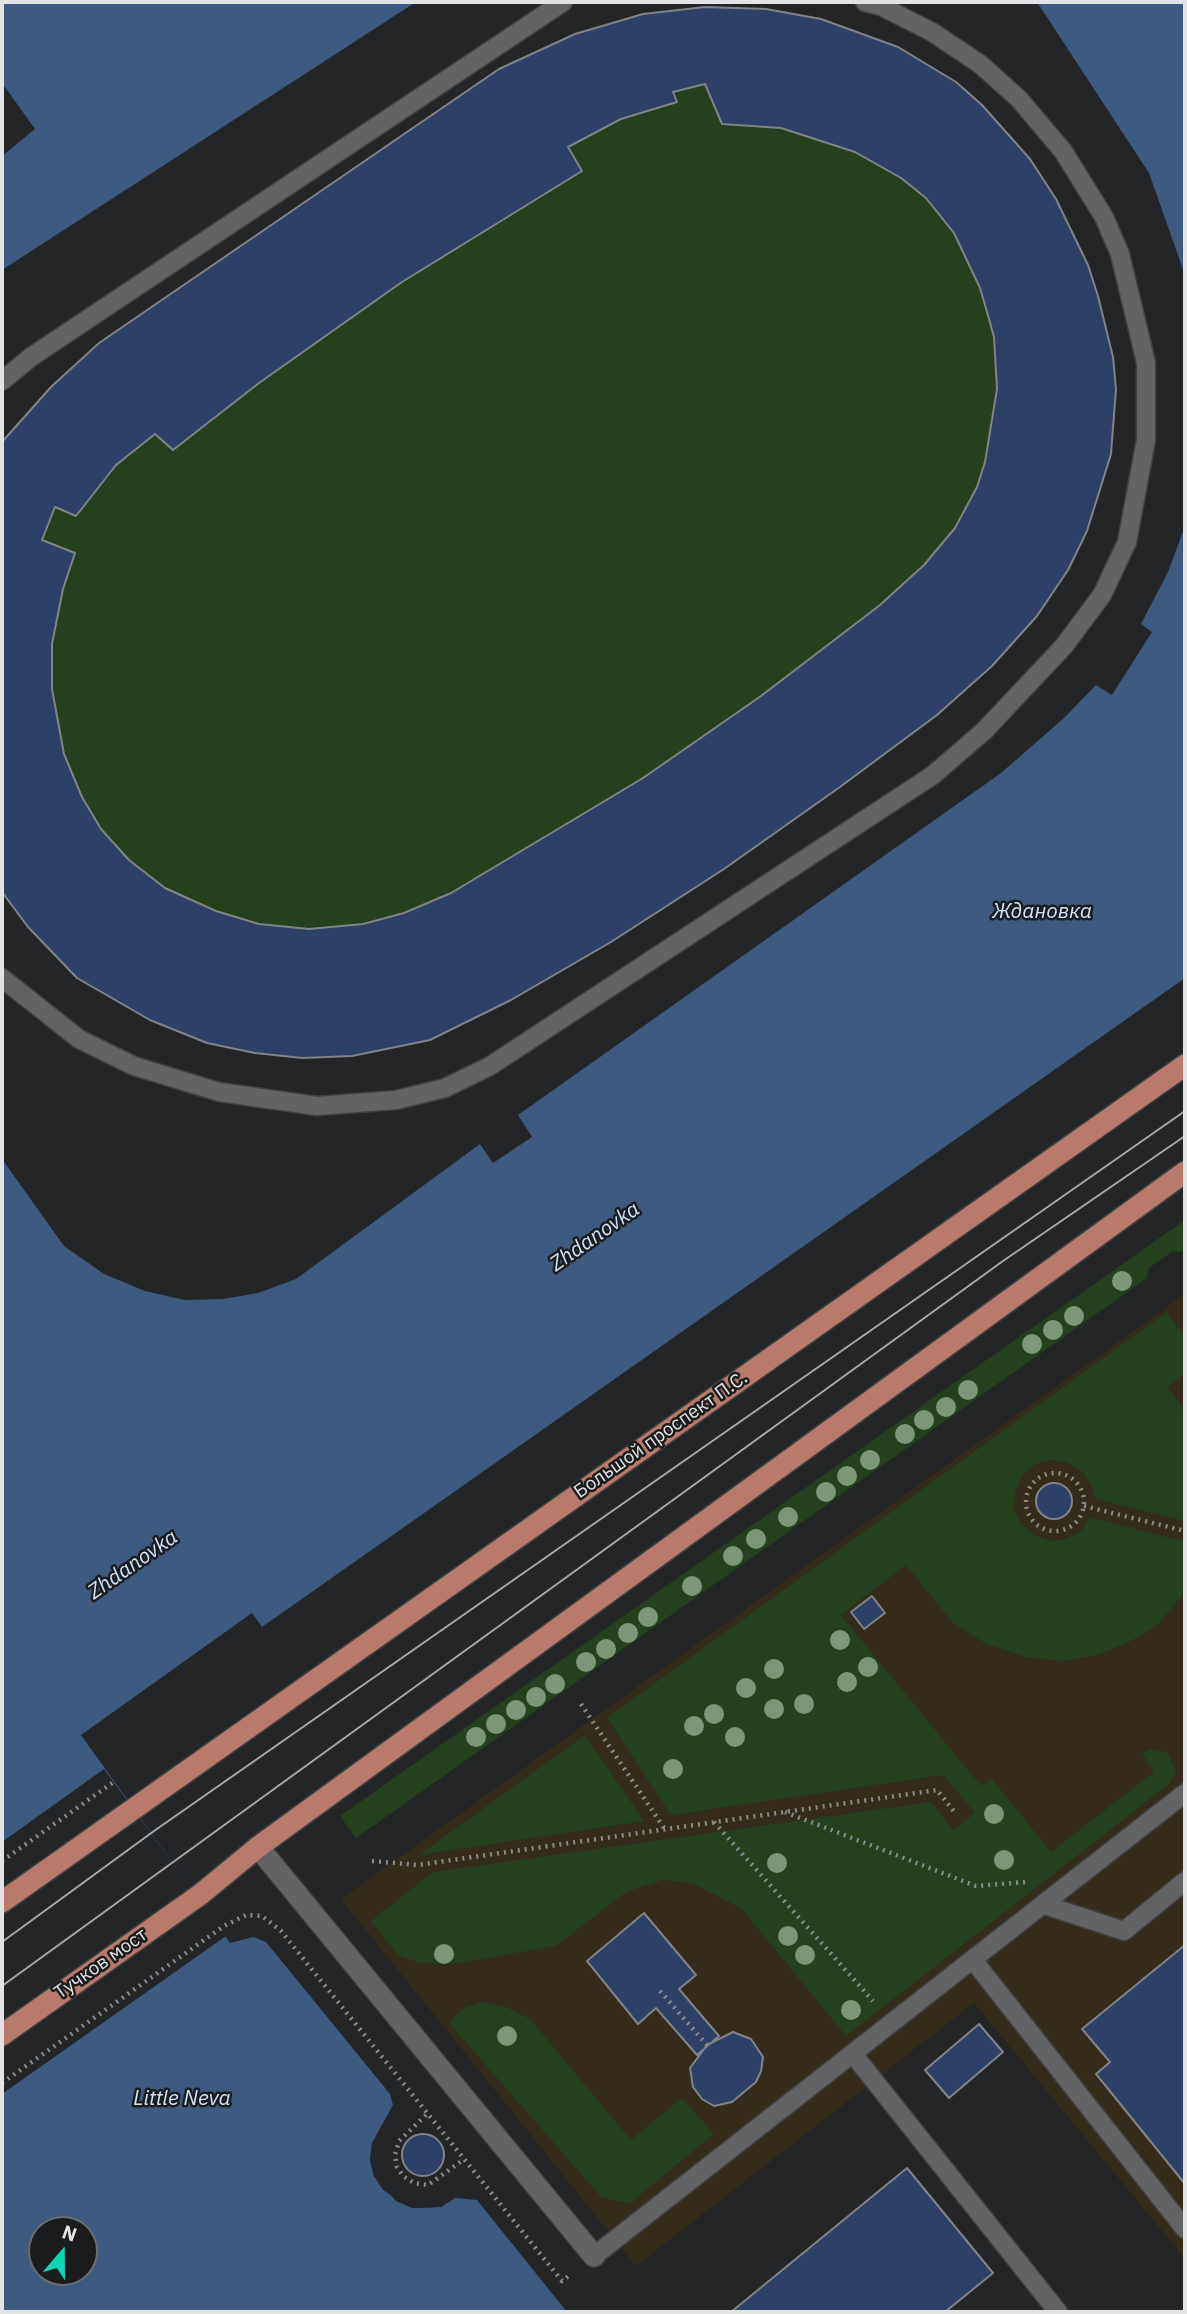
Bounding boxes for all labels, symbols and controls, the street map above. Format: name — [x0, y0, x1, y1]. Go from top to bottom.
water label: Ждановка — [992, 899, 1092, 925]
water label: Zhdanovka — [545, 1197, 645, 1277]
street label: Большой проспект П.С. — [570, 1366, 752, 1504]
water label: Zhdanovka — [83, 1525, 183, 1605]
street label: Тучков мост — [50, 1924, 152, 2004]
water label: Little Neva — [133, 2086, 231, 2112]
north arrow — [28, 2216, 98, 2286]
text: N — [59, 2220, 80, 2247]

